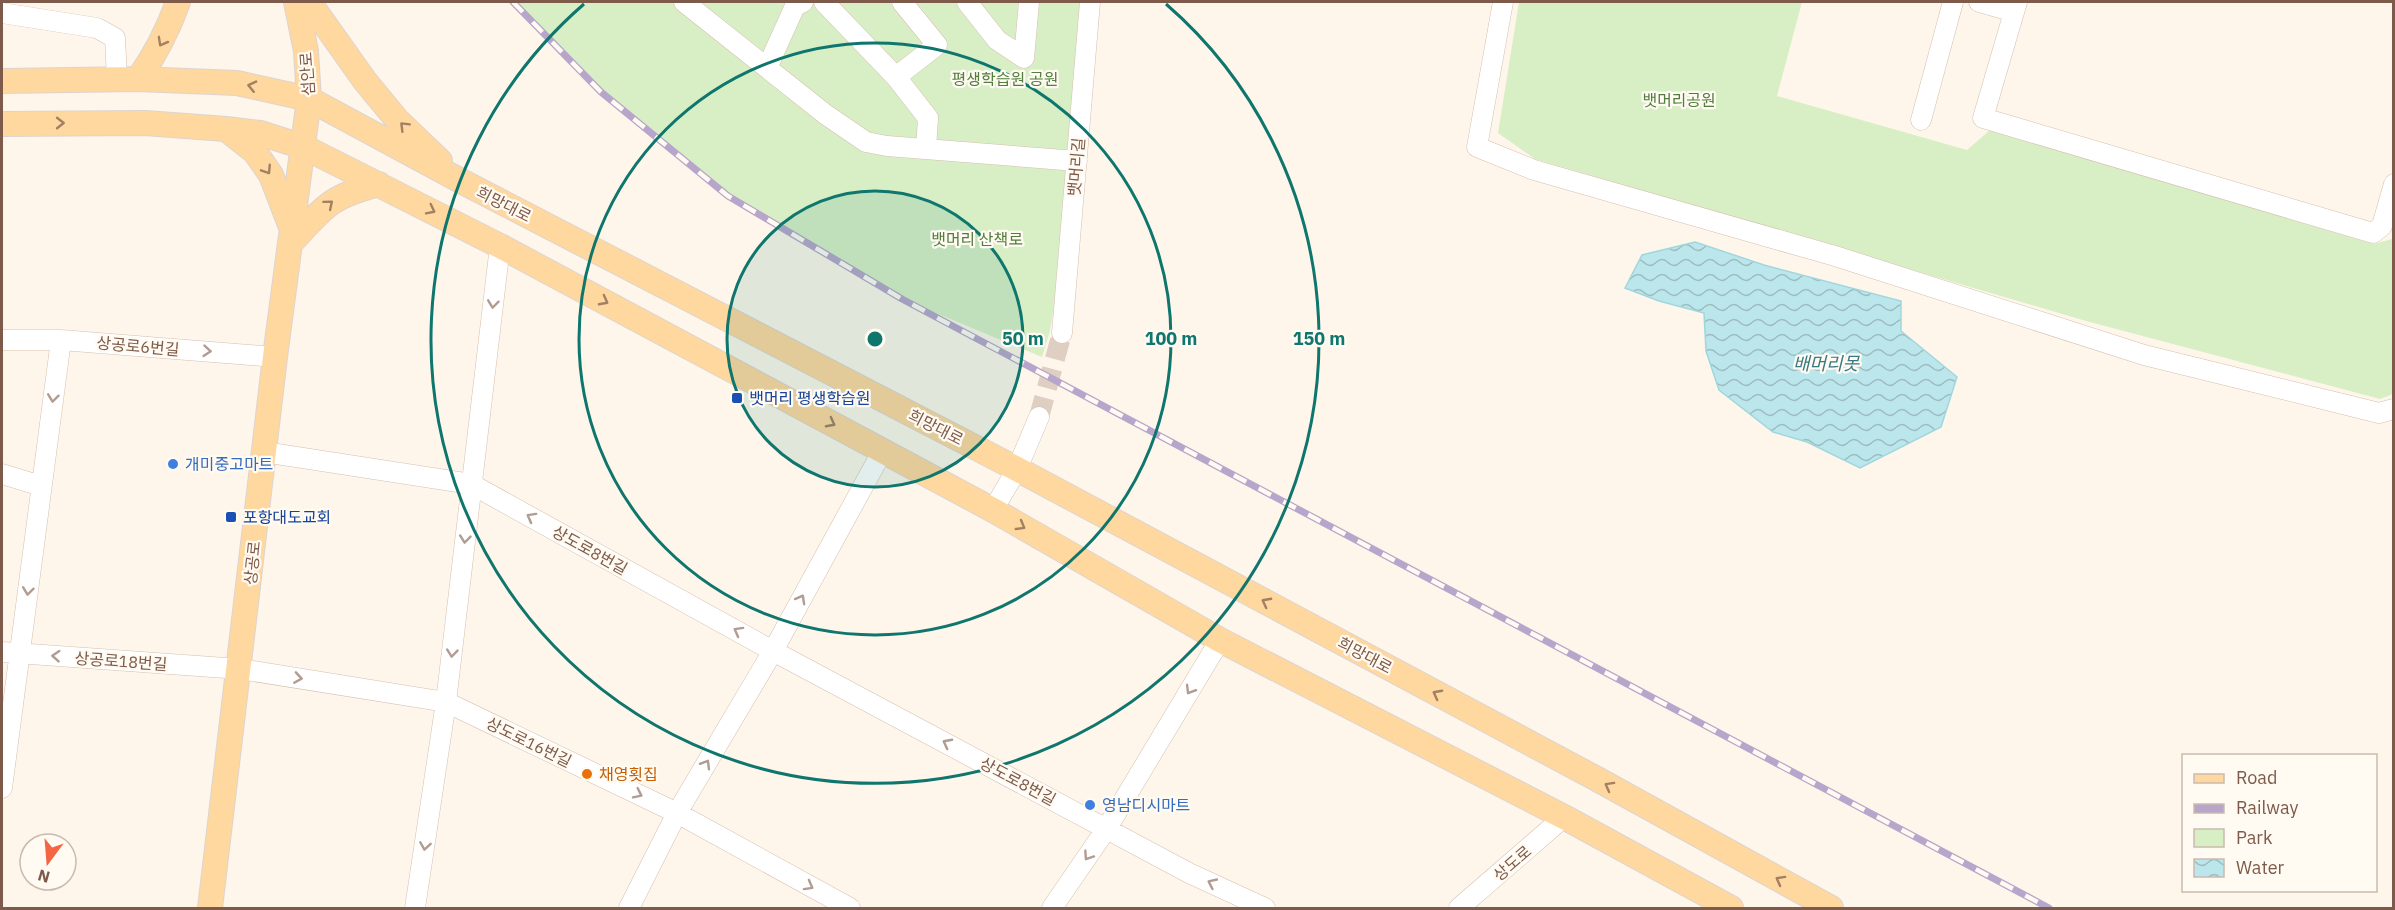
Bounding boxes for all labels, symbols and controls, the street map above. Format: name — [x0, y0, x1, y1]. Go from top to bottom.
one-way arrow — [158, 36, 169, 46]
street label: 섬안로 — [295, 51, 319, 97]
park label: 평생학습원 공원 — [952, 69, 1058, 89]
one-way arrow — [247, 80, 257, 93]
park label: 뱃머리공원 — [1642, 90, 1716, 110]
one-way arrow — [55, 117, 64, 129]
one-way arrow — [401, 122, 411, 133]
street label: 뱃머리길 — [1063, 137, 1089, 197]
one-way arrow — [260, 163, 271, 174]
street label: 희망대로 — [473, 182, 535, 226]
one-way arrow — [322, 201, 333, 212]
one-way arrow — [425, 203, 436, 215]
park label: 뱃머리 산책로 — [931, 229, 1023, 249]
one-way arrow — [597, 294, 608, 305]
one-way arrow — [487, 300, 500, 309]
text: 50 m — [1002, 327, 1044, 350]
text: 100 m — [1145, 327, 1197, 350]
text: 150 m — [1293, 327, 1345, 350]
centre of rings — [865, 329, 885, 349]
street label: 상공로6번길 — [96, 332, 180, 360]
one-way arrow — [202, 344, 211, 357]
water label: 배머리못 — [1793, 352, 1861, 375]
place label: 뱃머리 평생학습원 — [749, 388, 871, 408]
marker: 뱃머리 평생학습원 — [730, 391, 744, 405]
one-way arrow — [47, 393, 60, 402]
street label: 희망대로 — [905, 405, 967, 449]
one-way arrow — [825, 416, 835, 427]
place label: 개미중고마트 — [185, 454, 273, 474]
marker: 개미중고마트 — [166, 457, 180, 471]
place label: 포항대도교회 — [243, 507, 331, 527]
marker: 포항대도교회 — [224, 510, 238, 524]
one-way arrow — [526, 513, 537, 524]
one-way arrow — [1015, 518, 1025, 530]
street label: 상도로8번길 — [549, 521, 631, 579]
one-way arrow — [459, 535, 472, 544]
street label: 상공로 — [240, 540, 264, 586]
one-way arrow — [22, 586, 35, 596]
one-way arrow — [794, 595, 805, 606]
one-way arrow — [1261, 598, 1272, 609]
one-way arrow — [734, 627, 744, 638]
street label: 희망대로 — [1334, 632, 1396, 678]
street label: 상공로18번길 — [74, 648, 168, 674]
one-way arrow — [446, 648, 459, 657]
one-way arrow — [51, 650, 60, 663]
one-way arrow — [293, 672, 302, 684]
one-way arrow — [1185, 684, 1197, 694]
one-way arrow — [1433, 690, 1444, 701]
street label: 상도로16번길 — [483, 713, 575, 771]
one-way arrow — [943, 739, 953, 750]
street label: 상도로8번길 — [977, 753, 1059, 809]
legend — [2182, 754, 2377, 892]
one-way arrow — [698, 760, 710, 770]
place label: 채영횟집 — [599, 764, 658, 784]
text: Road — [2236, 766, 2277, 789]
marker: 채영횟집 — [580, 767, 594, 781]
one-way arrow — [1605, 782, 1615, 793]
one-way arrow — [631, 787, 642, 799]
place label: 영남디시마트 — [1102, 795, 1190, 815]
text: Railway — [2236, 796, 2298, 819]
marker: 영남디시마트 — [1083, 798, 1097, 812]
text: Park — [2236, 826, 2273, 849]
north arrow — [18, 832, 78, 892]
one-way arrow — [419, 841, 431, 850]
street label: 상도로 — [1489, 841, 1535, 885]
one-way arrow — [1084, 849, 1095, 860]
text: Water — [2236, 856, 2285, 879]
text: N — [36, 865, 52, 888]
one-way arrow — [1776, 876, 1786, 887]
one-way arrow — [803, 879, 814, 890]
one-way arrow — [1208, 879, 1219, 891]

